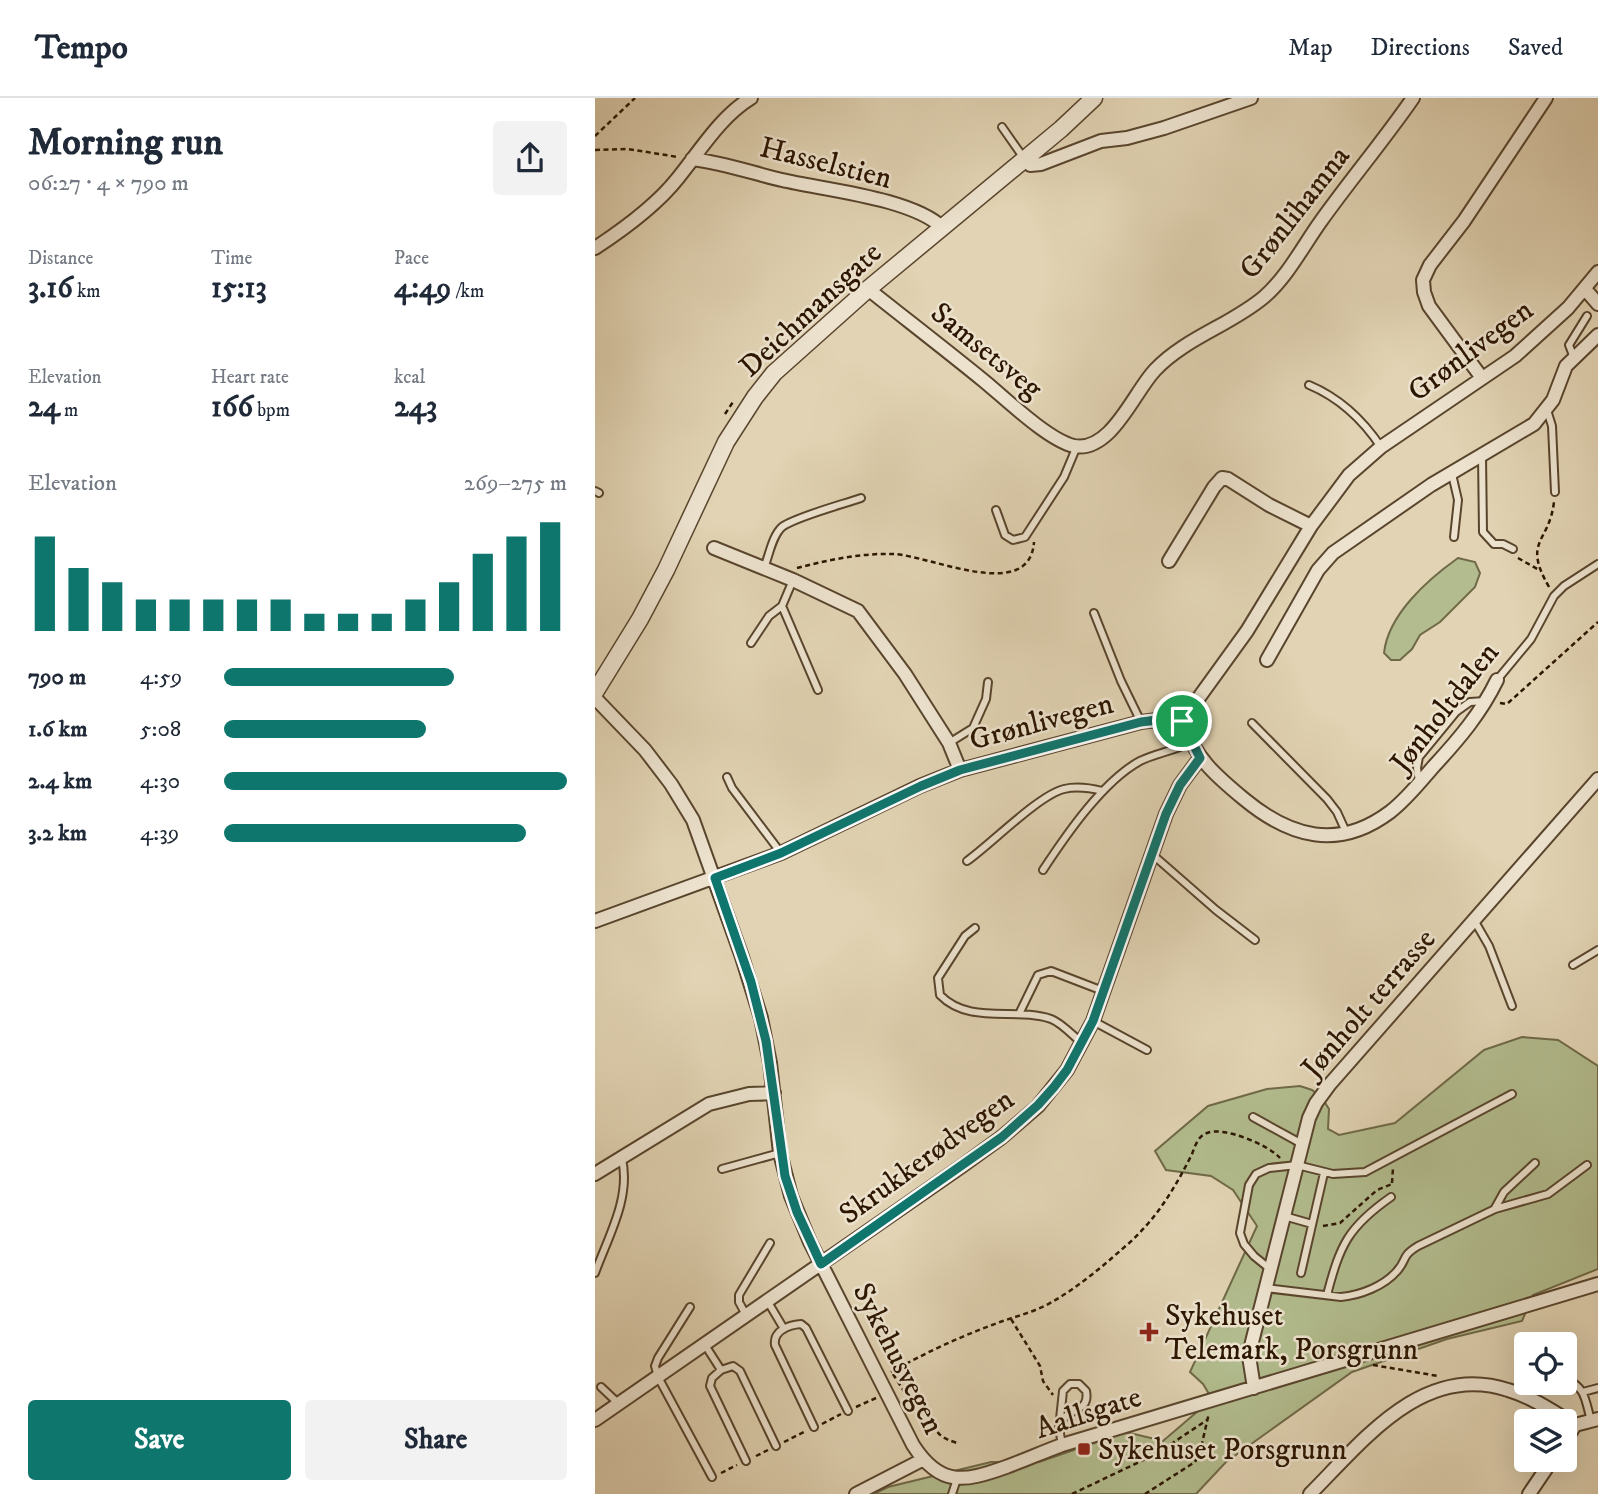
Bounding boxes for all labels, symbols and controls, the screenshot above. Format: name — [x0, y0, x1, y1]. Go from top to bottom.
text: Tempo — [35, 28, 128, 69]
text: Map — [1288, 33, 1333, 63]
text: Directions — [1371, 33, 1470, 63]
text: Saved — [1508, 33, 1563, 63]
text: Morning run — [28, 119, 223, 167]
button: share — [493, 121, 567, 195]
street label: Hasselstien — [756, 129, 896, 198]
street label: Grønlihamna — [1232, 139, 1359, 287]
text: 06:27 · 4 × 790 m — [28, 169, 189, 198]
street label: Deichmansgate — [732, 235, 890, 386]
text: Distance — [28, 247, 93, 270]
text: Time — [211, 247, 252, 270]
text: Pace — [394, 247, 429, 270]
text: 3.16 — [28, 270, 73, 307]
text: 15:13 — [211, 270, 267, 307]
text: 4:49 — [394, 270, 451, 307]
text: km — [73, 280, 101, 303]
text: /km — [451, 280, 484, 303]
street label: Grønlivegen — [1401, 292, 1541, 410]
street label: Samsetsveg — [923, 295, 1050, 408]
text: Elevation — [28, 366, 102, 389]
text: Heart rate — [211, 366, 289, 389]
text: kcal — [394, 366, 425, 389]
text: 24 — [28, 389, 60, 426]
text: 166 — [211, 389, 253, 426]
text: 243 — [394, 389, 437, 426]
text: m — [60, 399, 78, 422]
text: bpm — [253, 399, 290, 422]
text: Elevation — [28, 469, 117, 498]
text: 269–275 m — [464, 469, 567, 498]
street label: Jønholtdalen — [1381, 635, 1508, 783]
text: 790 m — [28, 663, 86, 692]
text: 4:59 — [140, 663, 182, 692]
street label: Grønlivegen — [965, 685, 1118, 759]
pin — [1152, 691, 1212, 751]
icon: arrive — [1163, 702, 1201, 740]
text: 1.6 km — [28, 715, 87, 744]
text: 5:08 — [140, 715, 181, 744]
text: 2.4 km — [28, 767, 92, 796]
text: 4:30 — [140, 767, 180, 796]
text: 3.2 km — [28, 819, 87, 848]
text: 4:39 — [140, 819, 179, 848]
street label: Jønholt terrasse — [1292, 922, 1444, 1089]
street label: Skrukkerødvegen — [832, 1081, 1022, 1233]
street label: Sykehusvegen — [844, 1277, 952, 1441]
place label: Sykehuset Telemark, Porsgrunn — [1165, 1298, 1419, 1369]
marker: Sykehuset Telemark, Porsgrunn — [1139, 1322, 1159, 1342]
map controls — [1514, 1332, 1577, 1472]
button: locate — [1514, 1332, 1577, 1395]
street label: Aallsgate — [1031, 1379, 1146, 1448]
button: Save — [28, 1400, 291, 1480]
button: Share — [305, 1400, 567, 1480]
button: layers — [1514, 1409, 1577, 1472]
place label: Sykehuset Porsgrunn — [1098, 1432, 1347, 1469]
marker: Sykehuset Porsgrunn — [1076, 1441, 1092, 1457]

